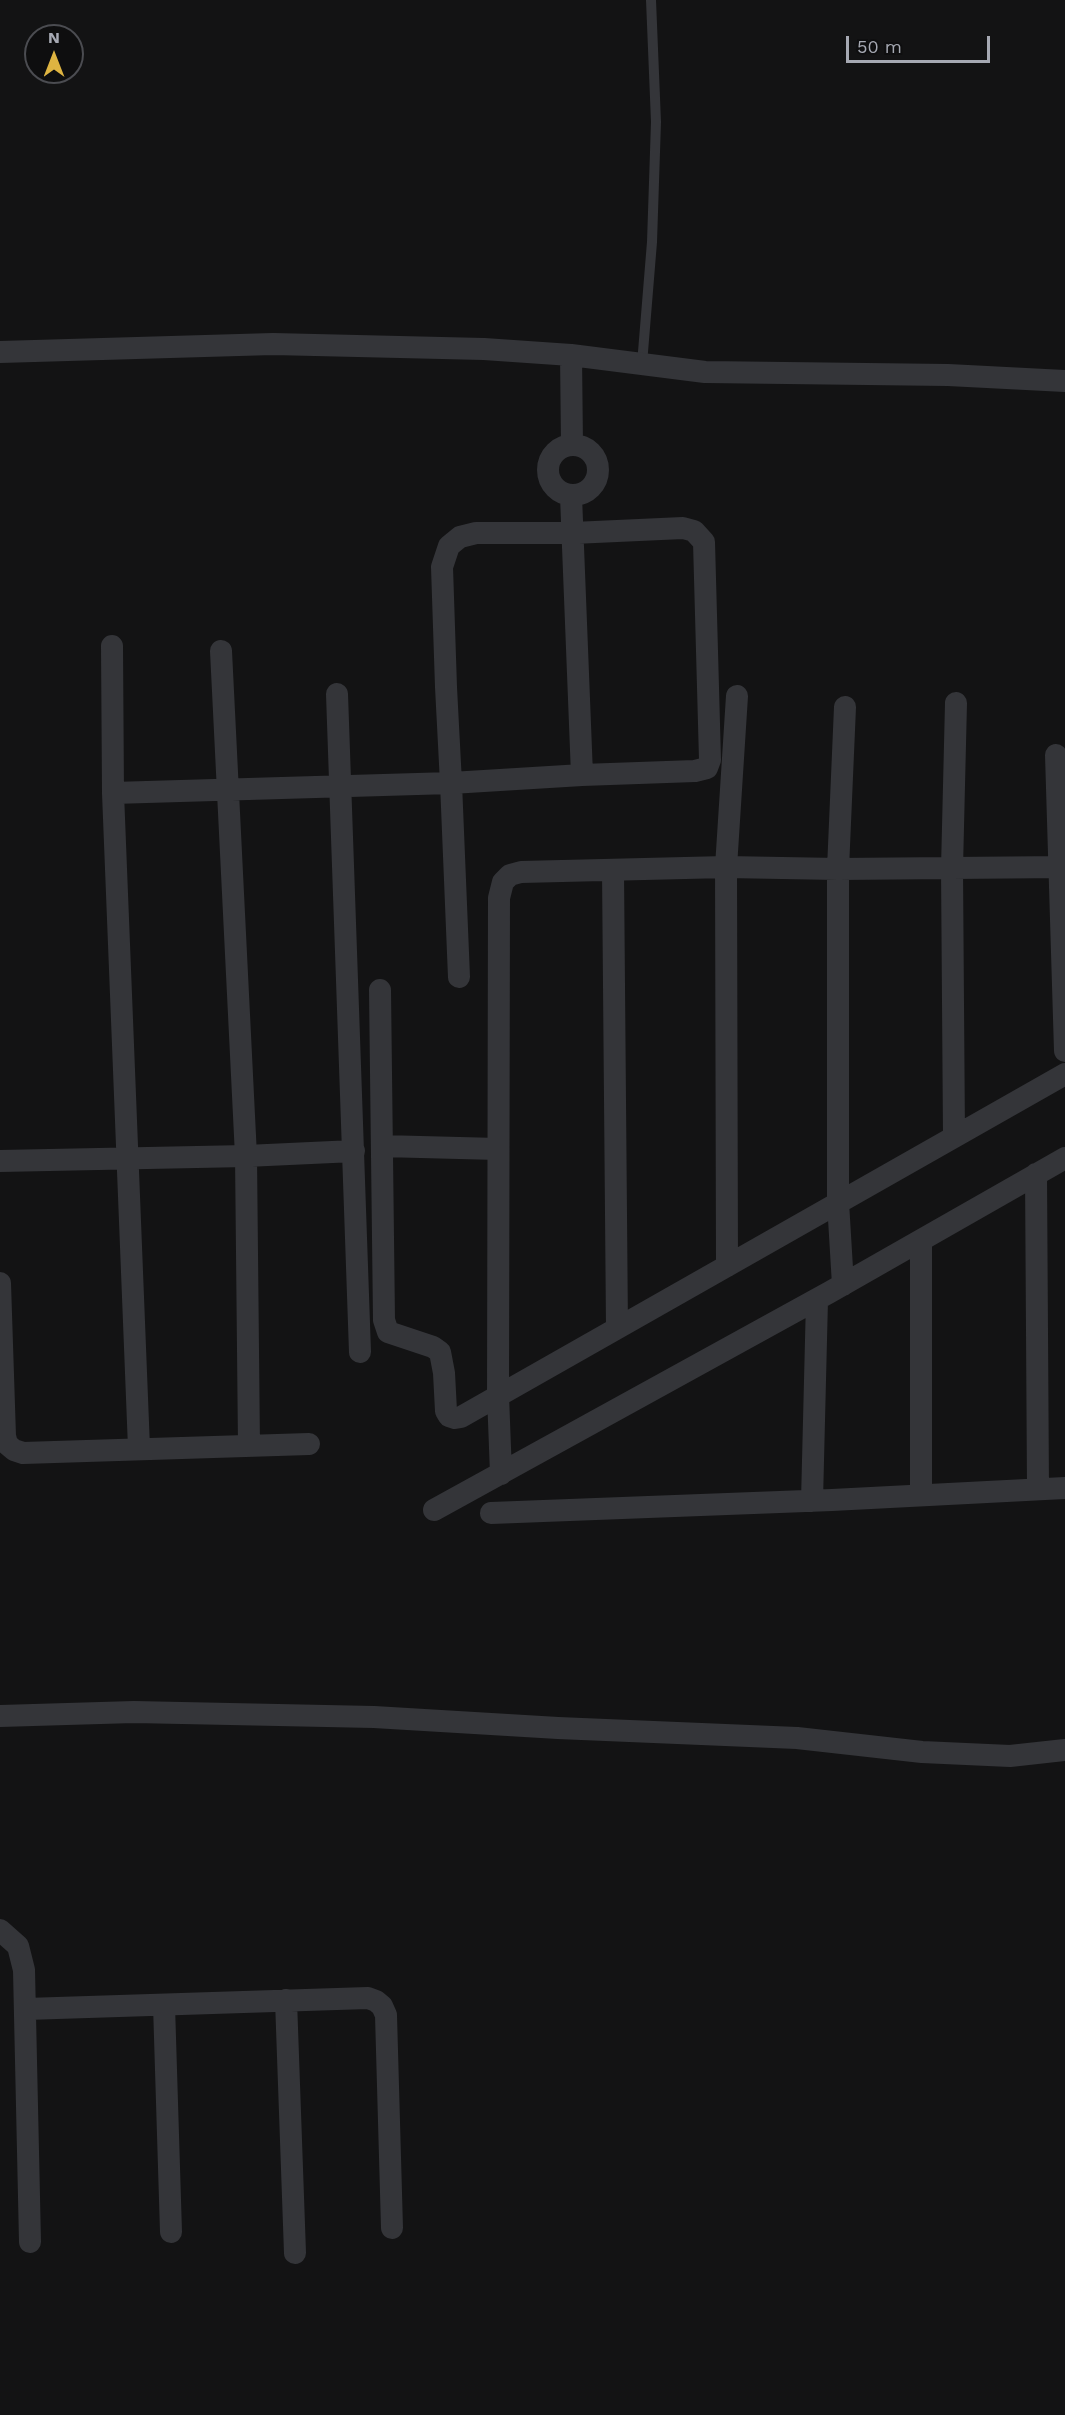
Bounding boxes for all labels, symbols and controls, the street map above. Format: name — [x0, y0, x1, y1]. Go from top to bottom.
north arrow — [24, 24, 84, 84]
scale bar — [849, 24, 993, 62]
text: N — [48, 28, 60, 47]
text: 50 m — [857, 36, 902, 57]

